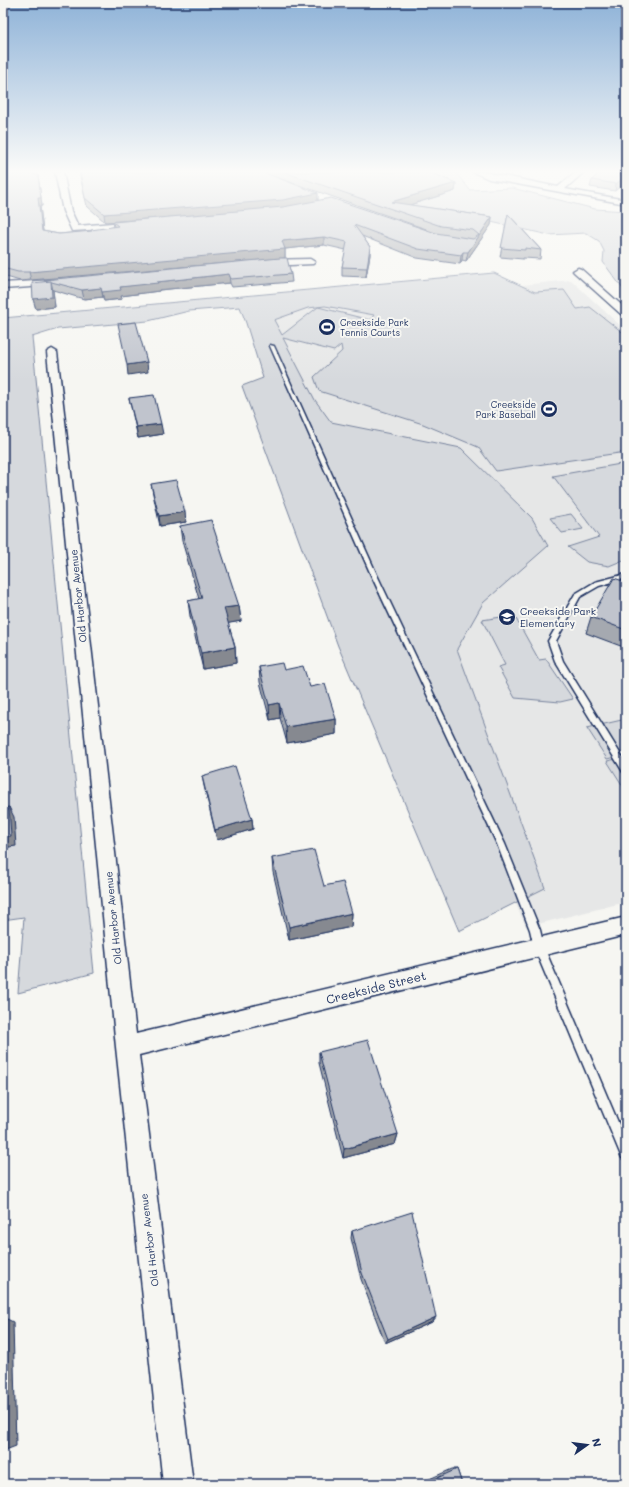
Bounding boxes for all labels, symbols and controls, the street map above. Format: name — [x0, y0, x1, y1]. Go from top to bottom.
sports icon: Creekside Park Tennis Courts — [317, 317, 337, 337]
place label: Creekside Park Tennis Courts — [340, 317, 409, 338]
place label: Creekside Park Baseball — [476, 399, 536, 420]
sports icon: Creekside Park Baseball — [539, 399, 559, 419]
street label: Old Harbor Avenue — [66, 549, 90, 643]
place label: Creekside Park Elementary — [520, 604, 596, 630]
school or university icon: Creekside Park Elementary — [497, 607, 517, 627]
street label: Old Harbor Avenue — [101, 871, 125, 965]
street label: Creekside Street — [324, 967, 428, 1007]
street label: Old Harbor Avenue — [136, 1193, 162, 1287]
north arrow — [567, 1425, 607, 1465]
text: N — [589, 1437, 605, 1448]

